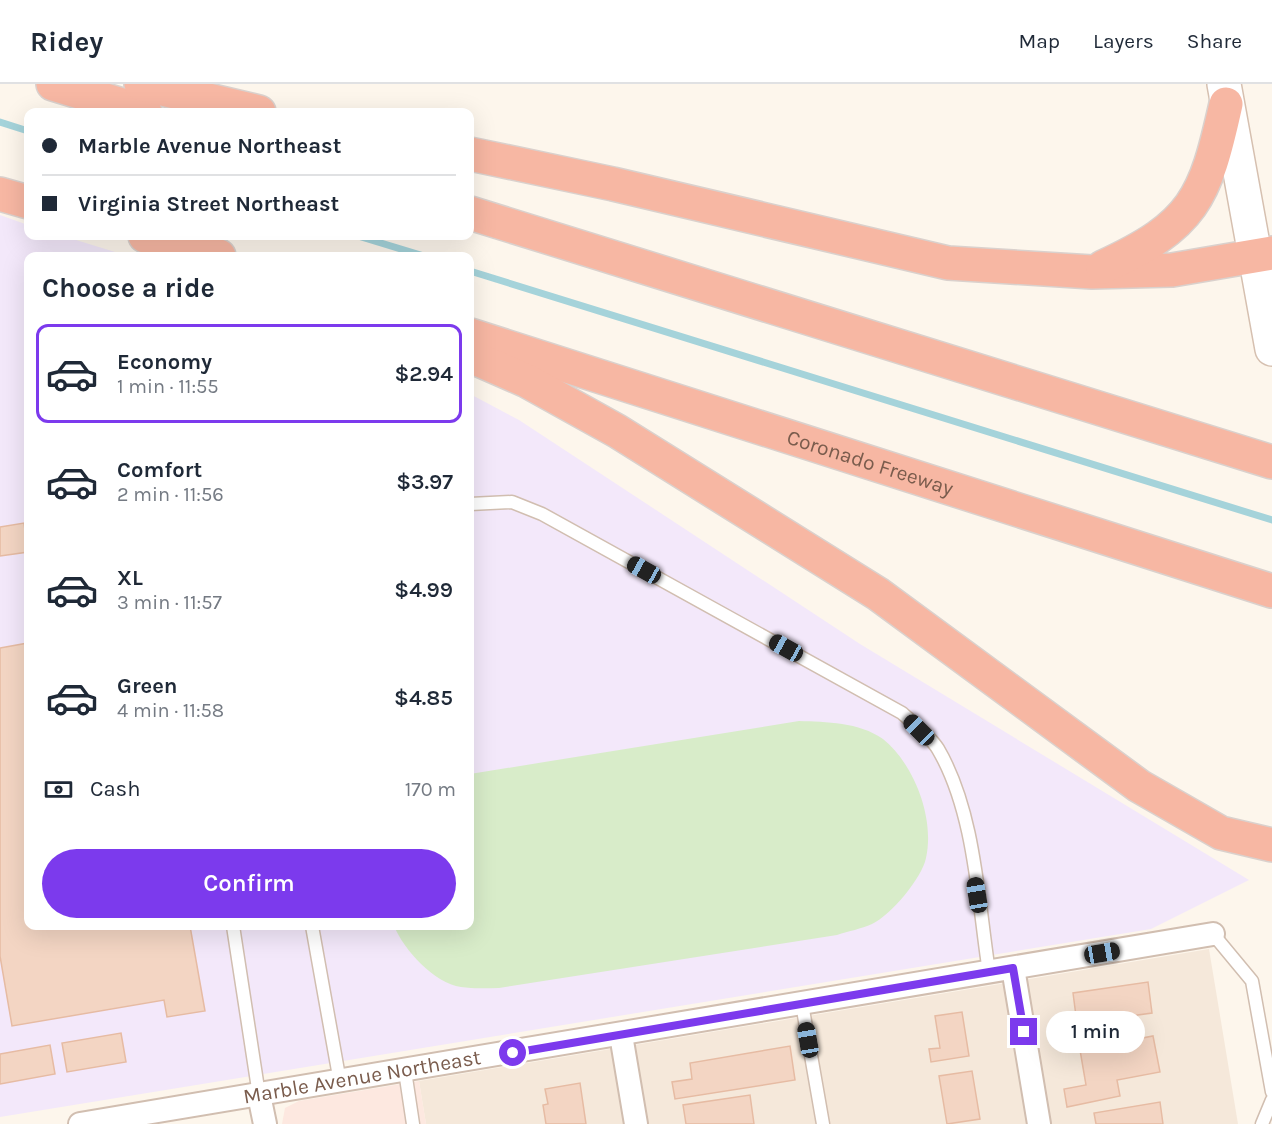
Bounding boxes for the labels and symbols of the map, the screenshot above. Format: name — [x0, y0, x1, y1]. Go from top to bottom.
street label: Coronado Freeway — [784, 425, 957, 501]
car — [624, 553, 664, 587]
car — [766, 631, 806, 665]
car — [900, 711, 938, 749]
car — [965, 876, 989, 914]
car — [1083, 941, 1121, 965]
callout: 1 min — [1045, 1011, 1144, 1053]
route end — [1010, 1018, 1037, 1045]
car — [796, 1021, 820, 1059]
route start — [499, 1039, 526, 1066]
street label: Marble Avenue Northeast — [241, 1045, 483, 1108]

